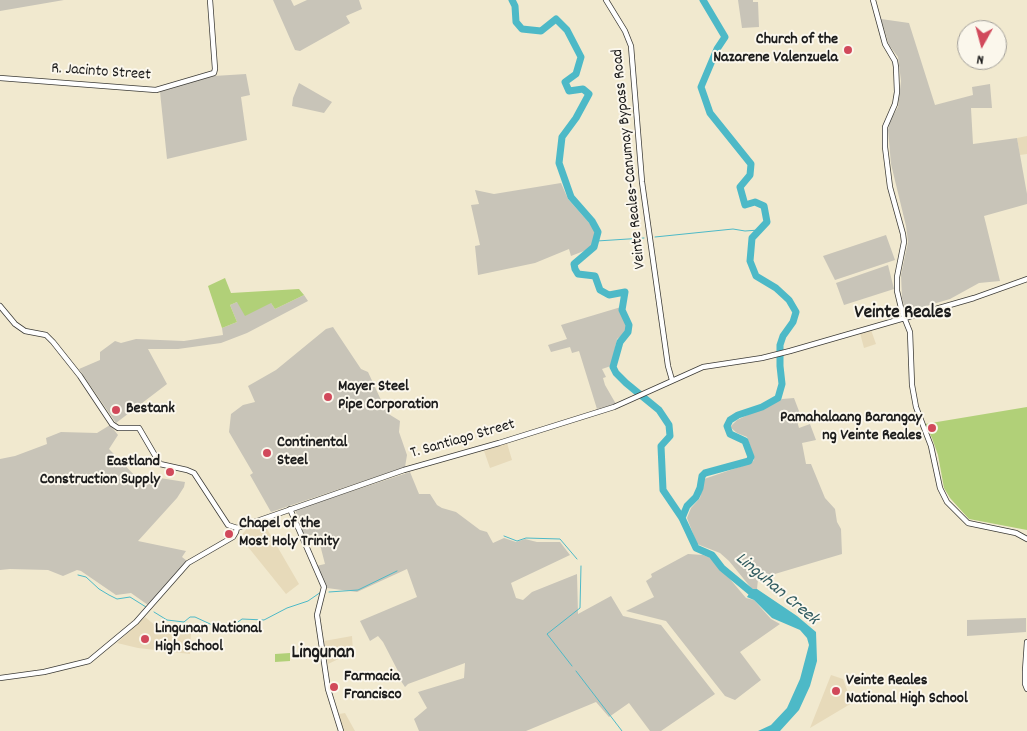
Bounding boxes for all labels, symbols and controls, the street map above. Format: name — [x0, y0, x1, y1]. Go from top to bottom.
north arrow — [957, 20, 1007, 70]
place label: Church of the Nazarene Valenzuela — [713, 31, 838, 69]
marker: Church of the Nazarene Valenzuela — [842, 44, 854, 56]
street label: Veinte Reales-Canumay Bypass Road — [609, 48, 651, 270]
text: N — [976, 49, 985, 69]
street label: R. Jacinto Street — [51, 60, 151, 86]
district label: Veinte Reales — [855, 303, 951, 325]
place label: Mayer Steel Pipe Corporation — [338, 378, 439, 416]
marker: Mayer Steel Pipe Corporation — [322, 391, 334, 403]
place label: Bestank — [126, 400, 175, 420]
marker: Bestank — [110, 404, 122, 416]
place label: Pamahalaang Barangay ng Veinte Reales — [780, 409, 922, 447]
street label: T. Santiago Street — [409, 416, 517, 464]
marker: Pamahalaang Barangay ng Veinte Reales — [926, 422, 938, 434]
place label: Continental Steel — [277, 434, 347, 472]
marker: Continental Steel — [261, 447, 273, 459]
place label: Eastland Construction Supply — [40, 453, 160, 491]
marker: Eastland Construction Supply — [164, 466, 176, 478]
place label: Chapel of the Most Holy Trinity — [239, 515, 339, 553]
marker: Chapel of the Most Holy Trinity — [223, 528, 235, 540]
water label: Linguhan Creek — [730, 549, 822, 631]
place label: Lingunan National High School — [155, 620, 262, 658]
marker: Lingunan National High School — [139, 633, 151, 645]
district label: Lingunan — [291, 643, 355, 665]
place label: Farmacia Francisco — [344, 668, 402, 706]
place label: Veinte Reales National High School — [846, 672, 968, 710]
marker: Farmacia Francisco — [328, 681, 340, 693]
marker: Veinte Reales National High School — [830, 685, 842, 697]

